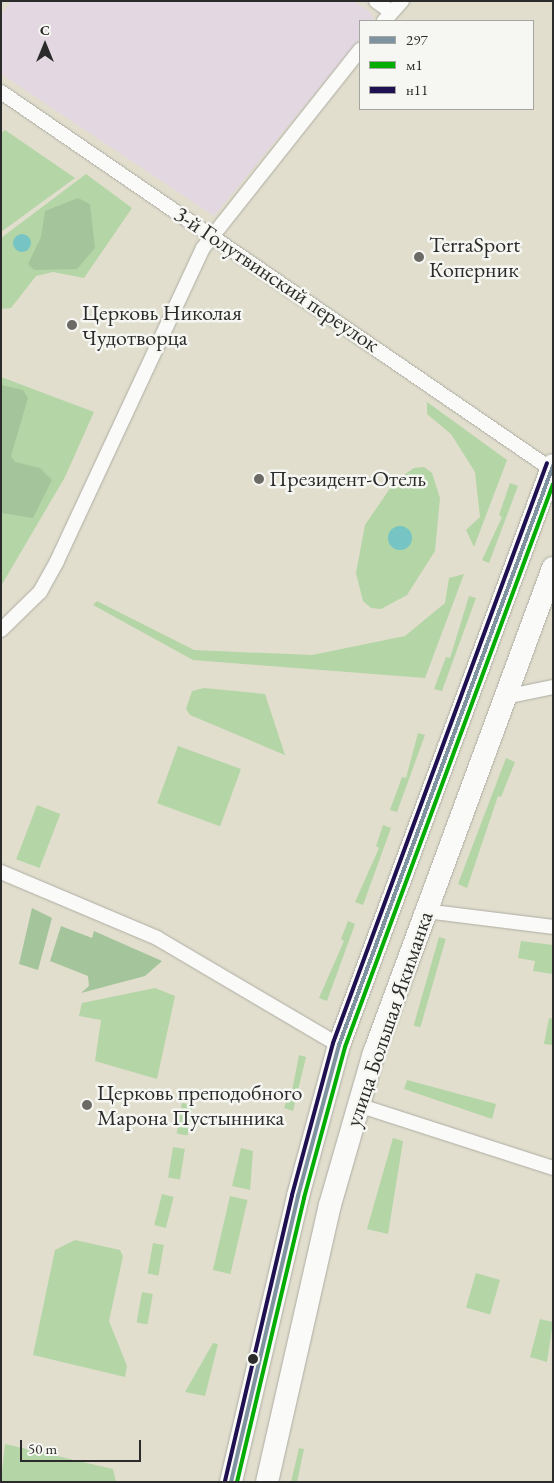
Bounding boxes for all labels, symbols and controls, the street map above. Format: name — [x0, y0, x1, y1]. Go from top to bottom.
north arrow — [20, 20, 70, 70]
legend — [359, 20, 534, 110]
text: С — [40, 21, 50, 39]
text: 297 — [406, 30, 428, 49]
text: м1 — [406, 55, 423, 74]
text: н11 — [406, 80, 428, 99]
street label: 3-й Голутвинский переулок — [170, 201, 384, 357]
place label: TerraSport Коперник — [429, 231, 520, 282]
marker: TerraSport Коперник — [413, 251, 425, 263]
place label: Церковь Николая Чудотворца — [82, 299, 242, 350]
marker: Церковь Николая Чудотворца — [66, 319, 78, 331]
place label: Президент-Отель — [269, 466, 426, 492]
marker: Президент-Отель — [253, 473, 265, 485]
street label: улица Большая Якиманка — [340, 908, 438, 1130]
place label: Церковь преподобного Марона Пустынника — [97, 1079, 302, 1130]
marker: Церковь преподобного Марона Пустынника — [81, 1099, 93, 1111]
unlabelled marker — [248, 1354, 258, 1364]
scale bar — [22, 1430, 144, 1462]
text: 50 m — [28, 1439, 57, 1458]

